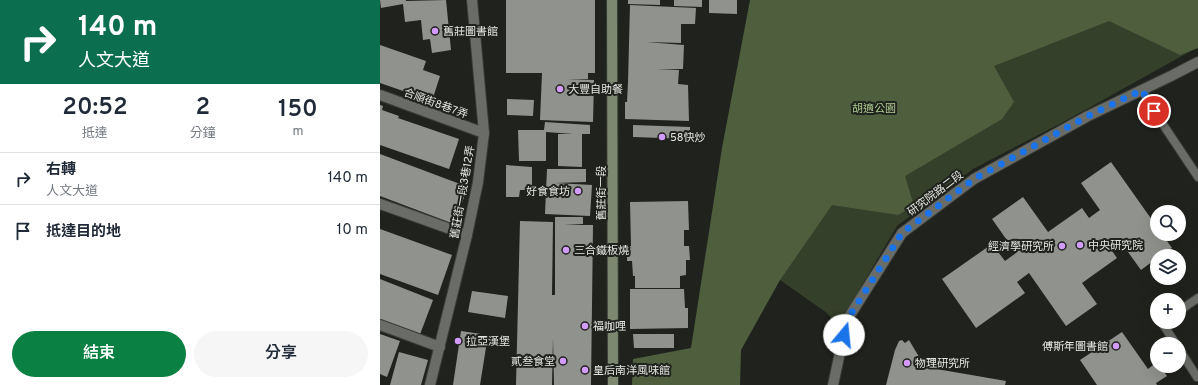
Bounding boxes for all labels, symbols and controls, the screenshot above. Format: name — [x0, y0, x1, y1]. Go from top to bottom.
text: 140 m — [78, 10, 157, 46]
icon: right — [12, 16, 64, 68]
place label: 舊莊圖書館 — [443, 25, 498, 39]
marker: 舊莊圖書館 — [430, 26, 440, 36]
text: 人文大道 — [78, 50, 150, 73]
place label: 大豐自助餐 — [568, 83, 623, 97]
marker: 大豐自助餐 — [555, 84, 565, 94]
street label: 合順街8巷7弄 — [402, 86, 470, 122]
text: 20:52 — [62, 93, 128, 123]
text: 2 — [195, 93, 210, 123]
pin — [1137, 94, 1171, 128]
text: 150 — [278, 95, 318, 125]
icon: arrive — [1143, 100, 1165, 122]
park label: 胡適公園 — [852, 102, 896, 116]
text: m — [292, 124, 303, 140]
text: 抵達 — [82, 126, 108, 142]
text: 分鐘 — [190, 126, 216, 142]
place label: 58快炒 — [670, 131, 706, 145]
marker: 58快炒 — [657, 132, 667, 142]
street label: 舊莊街一段3巷12弄 — [448, 144, 478, 240]
text: 右轉 — [46, 161, 76, 180]
street label: 舊莊街一段 — [595, 166, 609, 221]
icon: right — [12, 168, 34, 190]
street label: 研究院路二段 — [905, 168, 966, 219]
text: 140 m — [328, 169, 368, 188]
text: 人文大道 — [46, 184, 98, 200]
place label: 好食食坊 — [526, 185, 570, 199]
marker: 好食食坊 — [573, 186, 583, 196]
map controls — [1150, 205, 1186, 373]
button: search — [1150, 205, 1186, 241]
icon: arrive — [12, 220, 34, 242]
text: 10 m — [337, 221, 368, 240]
text: 抵達目的地 — [46, 223, 121, 242]
place label: 中央研究院 — [1088, 239, 1143, 253]
place label: 經濟學研究所 — [988, 240, 1054, 254]
marker: 中央研究院 — [1075, 240, 1085, 250]
marker: 經濟學研究所 — [1057, 241, 1067, 251]
place label: 三合鐵板燒 — [574, 244, 629, 258]
marker: 三合鐵板燒 — [561, 245, 571, 255]
button: layers — [1150, 249, 1186, 285]
button: + — [1150, 293, 1186, 329]
position arrow — [823, 314, 865, 356]
place label: 福咖哩 — [593, 320, 626, 334]
marker: 福咖哩 — [580, 321, 590, 331]
button: 結束 — [12, 331, 186, 377]
button: 分享 — [194, 331, 368, 377]
place label: 拉亞漢堡 — [466, 335, 510, 349]
marker: 拉亞漢堡 — [453, 336, 463, 346]
button: − — [1150, 337, 1186, 373]
place label: 傅斯年圖書館 — [1042, 340, 1108, 354]
marker: 傅斯年圖書館 — [1111, 341, 1121, 351]
place label: 貳叁食堂 — [511, 355, 555, 369]
marker: 貳叁食堂 — [558, 356, 568, 366]
place label: 物理研究所 — [915, 357, 970, 371]
marker: 物理研究所 — [902, 358, 912, 368]
place label: 皇后南洋風味館 — [593, 364, 670, 378]
marker: 皇后南洋風味館 — [580, 365, 590, 375]

